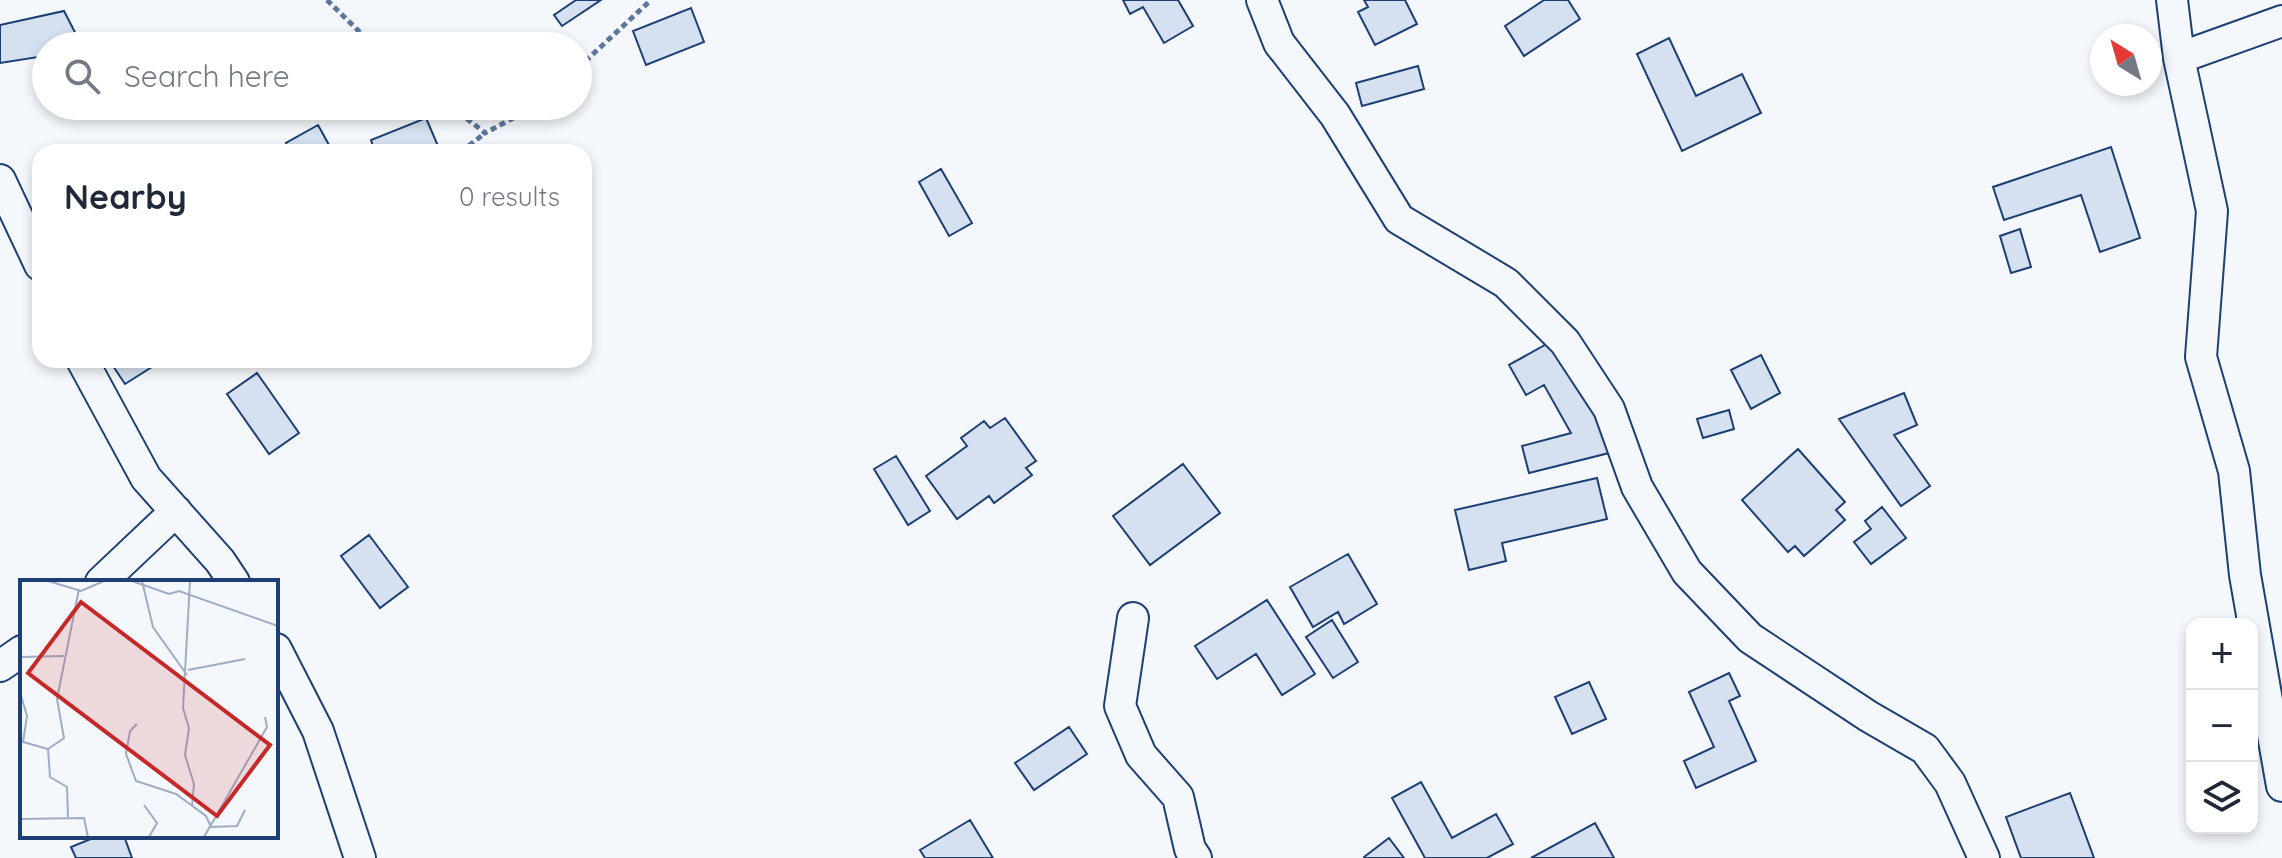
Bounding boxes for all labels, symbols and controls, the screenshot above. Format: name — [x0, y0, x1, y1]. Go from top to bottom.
north arrow — [2090, 24, 2162, 96]
search box — [32, 32, 592, 120]
icon: search — [60, 54, 104, 98]
text: Search here — [124, 57, 290, 95]
text: Nearby — [64, 175, 187, 218]
text: 0 results — [459, 180, 560, 213]
inset map — [20, 580, 278, 838]
map controls — [2186, 618, 2258, 834]
button: + — [2186, 618, 2258, 690]
button: − — [2186, 690, 2258, 762]
button: layers — [2186, 762, 2258, 834]

